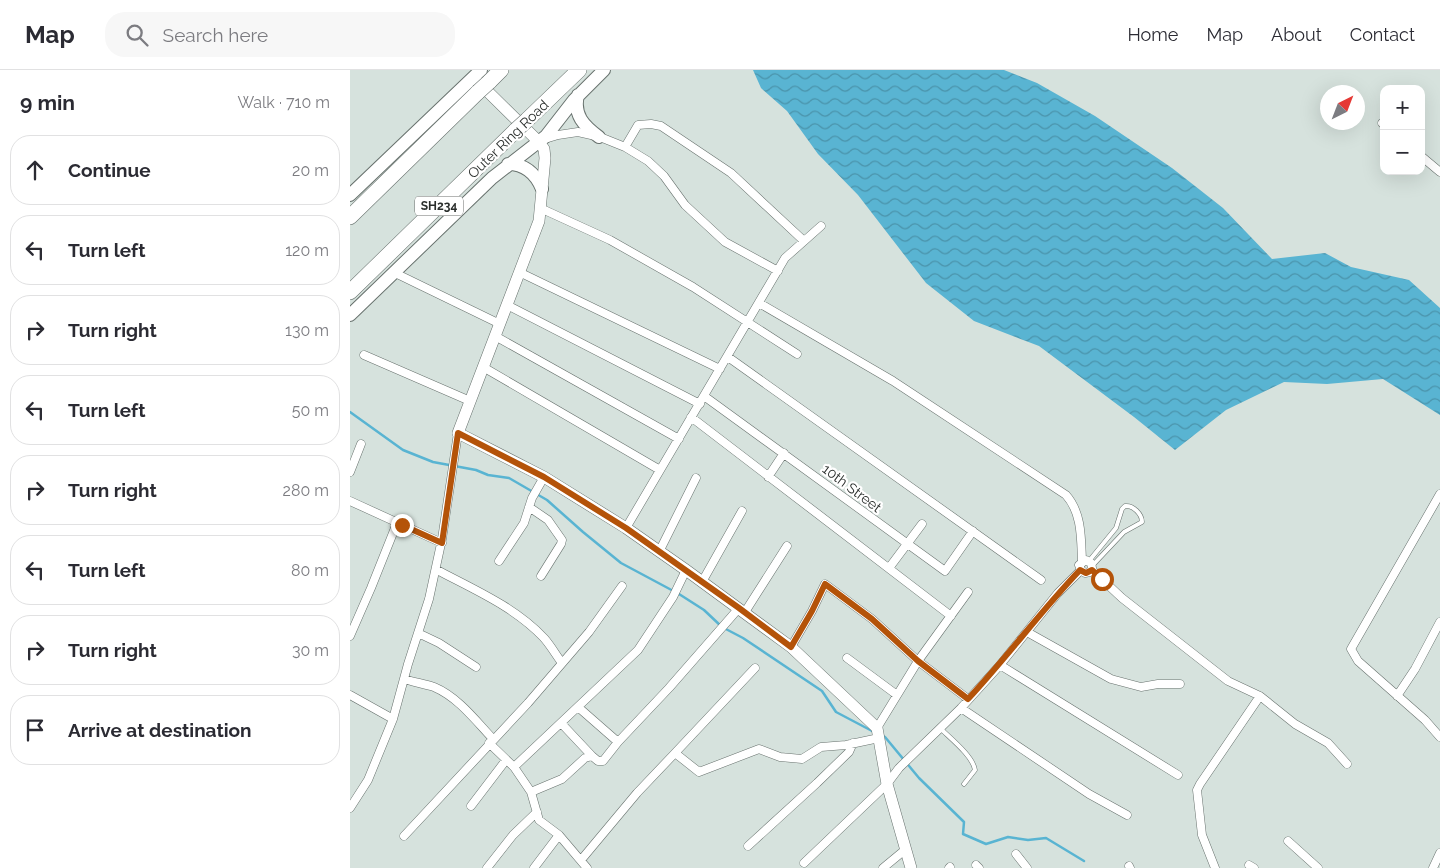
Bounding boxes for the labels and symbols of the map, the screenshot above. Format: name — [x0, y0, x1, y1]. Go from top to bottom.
north arrow — [1320, 85, 1365, 130]
street label: Outer Ring Road — [464, 96, 552, 182]
road number: SH234 — [415, 196, 463, 216]
street label: 10th Street — [819, 461, 885, 516]
route end — [391, 514, 414, 537]
route start — [1091, 568, 1114, 591]

